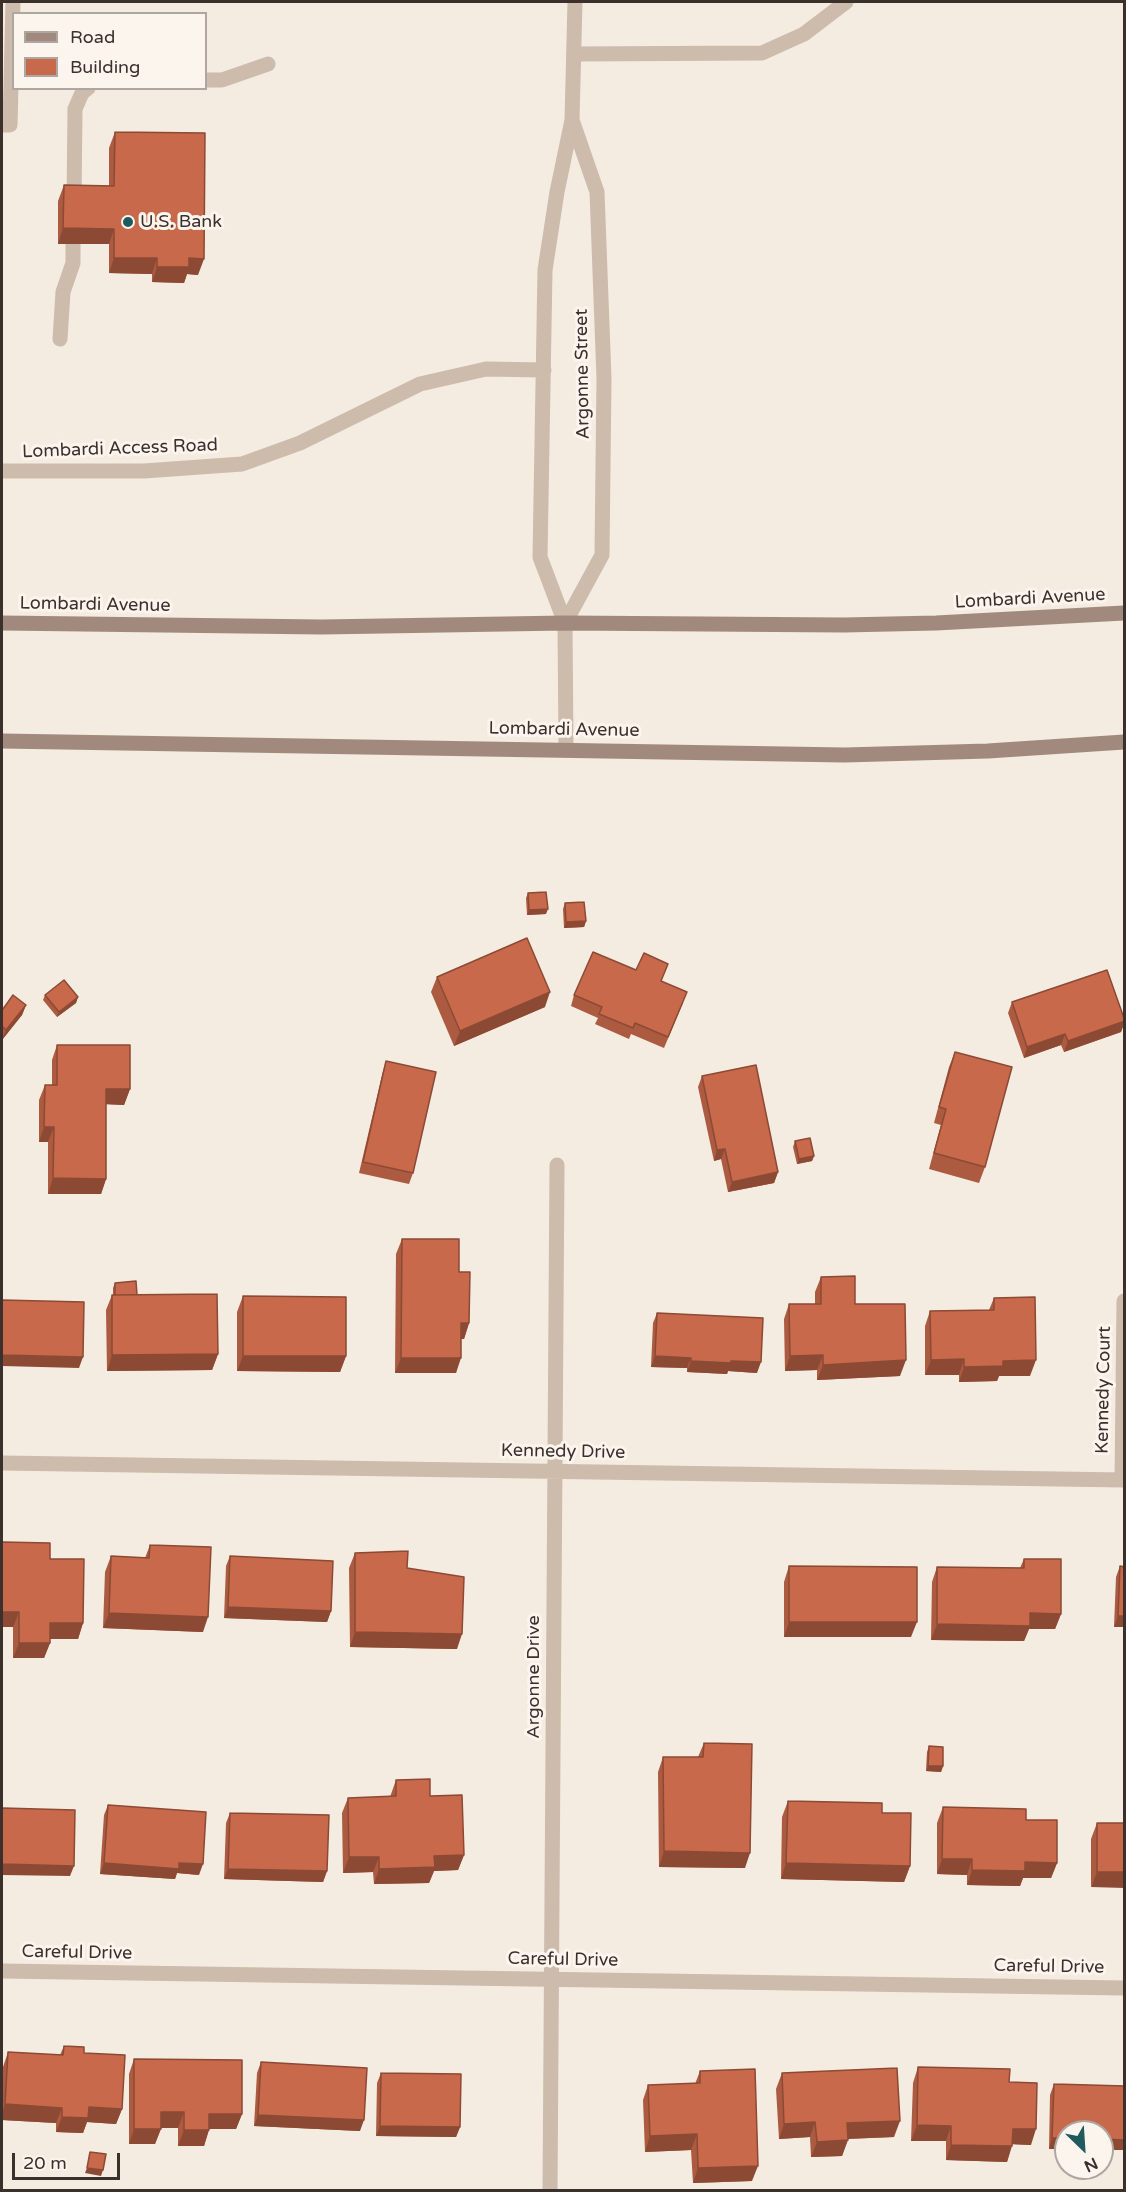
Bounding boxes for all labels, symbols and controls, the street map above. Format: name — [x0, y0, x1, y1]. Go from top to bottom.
legend — [12, 12, 207, 90]
text: Road — [70, 26, 115, 48]
text: Building — [70, 56, 140, 78]
place label: U.S. Bank — [140, 211, 222, 233]
marker: U.S. Bank — [121, 215, 135, 229]
street label: Argonne Street — [571, 309, 595, 439]
street label: Lombardi Access Road — [22, 435, 218, 463]
street label: Lombardi Avenue — [954, 584, 1106, 614]
street label: Lombardi Avenue — [19, 593, 171, 617]
street label: Lombardi Avenue — [488, 718, 640, 742]
street label: Kennedy Court — [1092, 1326, 1116, 1454]
street label: Kennedy Drive — [501, 1440, 625, 1464]
street label: Argonne Drive — [523, 1615, 545, 1739]
street label: Careful Drive — [21, 1941, 133, 1965]
street label: Careful Drive — [507, 1948, 619, 1972]
street label: Careful Drive — [993, 1955, 1105, 1979]
north arrow — [1054, 2120, 1114, 2180]
scale bar — [15, 2141, 123, 2179]
text: 20 m — [23, 2152, 67, 2174]
text: N — [1081, 2153, 1101, 2176]

